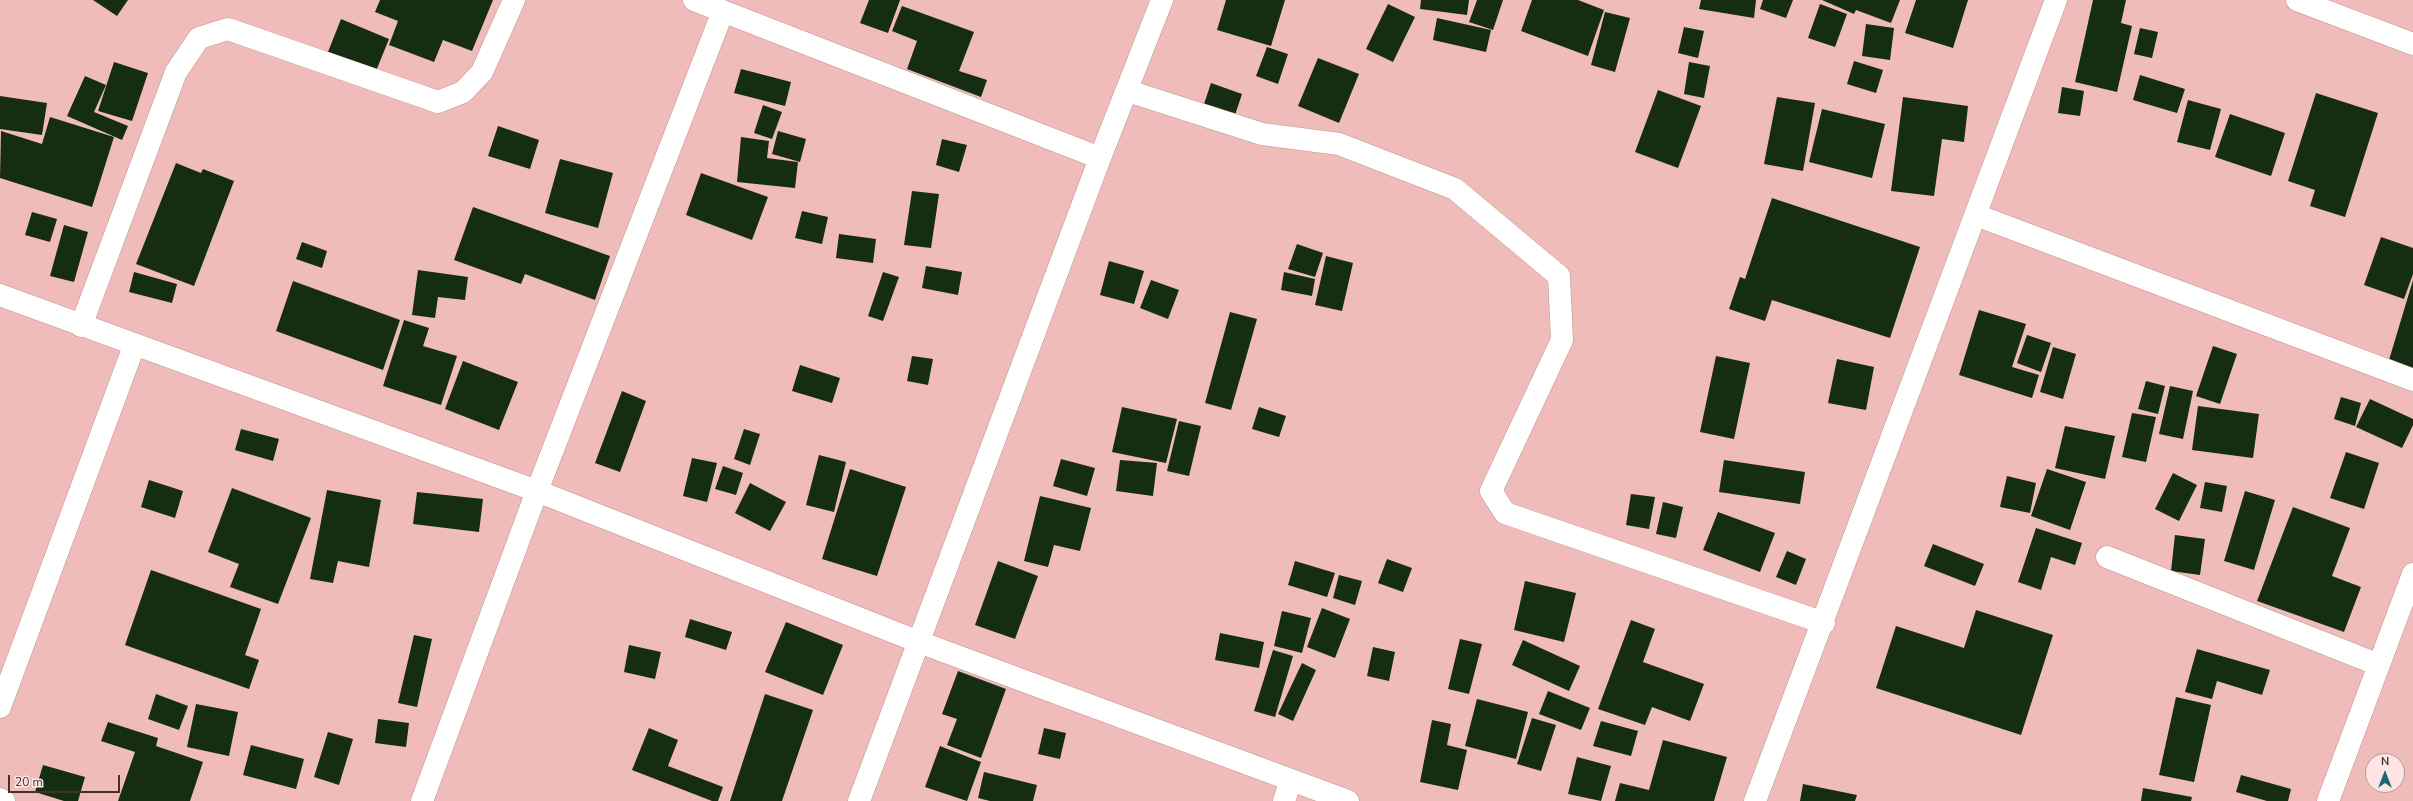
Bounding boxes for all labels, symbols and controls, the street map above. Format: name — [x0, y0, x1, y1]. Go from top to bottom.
north arrow — [2365, 753, 2405, 793]
text: N — [2381, 754, 2389, 769]
scale bar — [10, 767, 122, 793]
text: 20 m — [15, 774, 43, 790]

